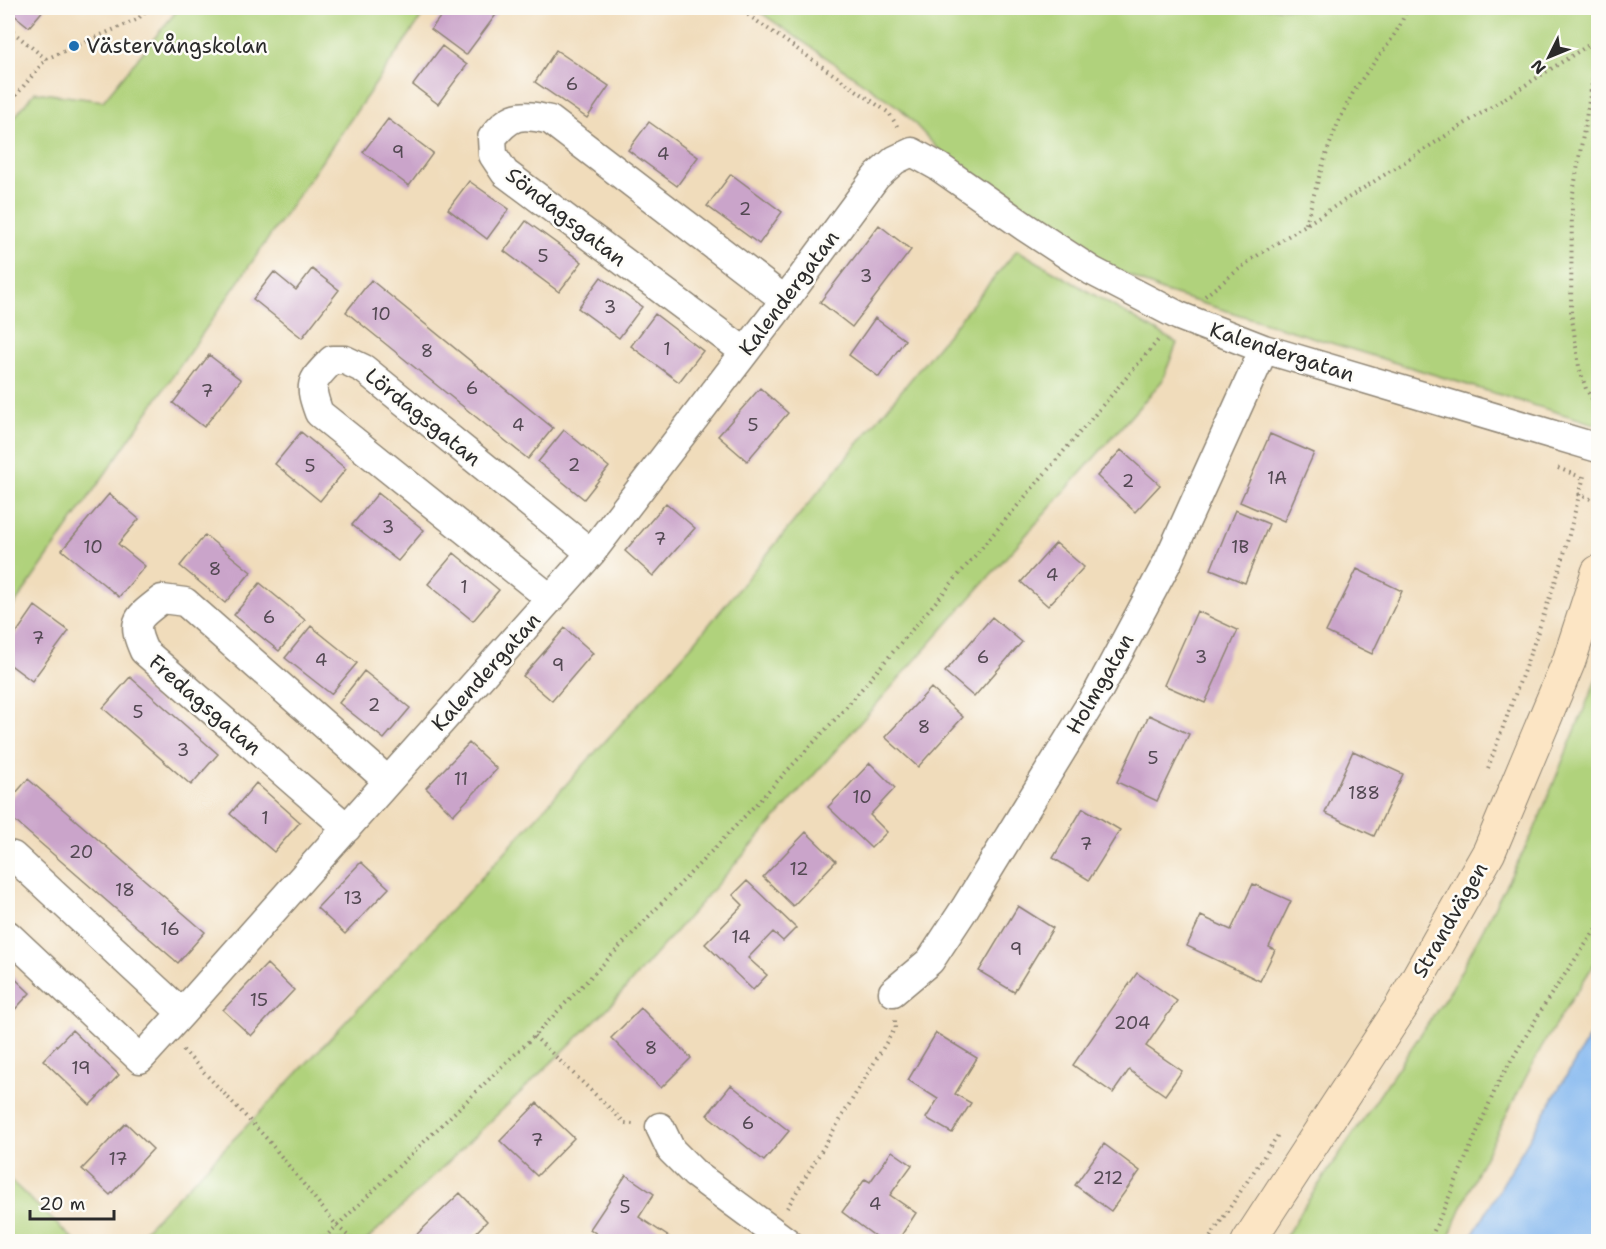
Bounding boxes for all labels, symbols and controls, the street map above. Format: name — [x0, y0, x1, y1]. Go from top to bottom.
north arrow — [1519, 27, 1579, 87]
place label: Västervångskolan — [86, 32, 268, 60]
marker: Västervångskolan — [67, 39, 81, 53]
text: N — [1526, 55, 1550, 79]
house number: 6 — [566, 72, 578, 96]
house number: 9 — [392, 140, 404, 164]
house number: 4 — [657, 142, 669, 166]
street label: Söndagsgatan — [500, 161, 632, 273]
house number: 2 — [739, 197, 751, 221]
street label: Kalendergatan — [733, 224, 846, 362]
house number: 5 — [537, 244, 549, 268]
house number: 3 — [860, 264, 872, 288]
house number: 3 — [604, 295, 616, 319]
house number: 10 — [371, 302, 391, 326]
street label: Kalendergatan — [1206, 315, 1358, 389]
house number: 1 — [663, 337, 671, 361]
house number: 8 — [421, 339, 433, 363]
street label: Lördagsgatan — [359, 362, 487, 473]
house number: 6 — [466, 376, 478, 400]
house number: 7 — [201, 379, 213, 403]
house number: 4 — [512, 413, 524, 437]
house number: 5 — [747, 413, 759, 437]
house number: 2 — [568, 453, 580, 477]
house number: 5 — [304, 454, 316, 478]
house number: 1A — [1267, 466, 1287, 490]
house number: 2 — [1122, 469, 1134, 493]
house number: 3 — [382, 515, 394, 539]
house number: 7 — [654, 527, 666, 551]
house number: 10 — [83, 535, 103, 559]
house number: 1B — [1231, 535, 1249, 559]
house number: 8 — [209, 557, 221, 581]
house number: 4 — [1046, 563, 1058, 587]
house number: 1 — [460, 575, 468, 599]
house number: 6 — [263, 605, 275, 629]
street label: Kalendergatan — [425, 607, 547, 737]
house number: 7 — [32, 626, 44, 650]
street label: Holmgatan — [1060, 628, 1140, 740]
house number: 6 — [977, 645, 989, 669]
house number: 3 — [1195, 645, 1207, 669]
street label: Fredagsgatan — [143, 648, 267, 762]
house number: 4 — [315, 648, 327, 672]
house number: 9 — [552, 653, 564, 677]
house number: 2 — [368, 693, 380, 717]
house number: 5 — [132, 700, 144, 724]
house number: 8 — [918, 715, 930, 739]
house number: 3 — [177, 738, 189, 762]
house number: 5 — [1147, 746, 1159, 770]
house number: 11 — [454, 767, 468, 791]
house number: 188 — [1348, 781, 1380, 805]
house number: 10 — [852, 785, 872, 809]
house number: 1 — [261, 806, 269, 830]
house number: 7 — [1080, 832, 1092, 856]
house number: 20 — [69, 840, 93, 864]
house number: 12 — [789, 857, 809, 881]
street label: Strandvägen — [1406, 857, 1494, 983]
house number: 18 — [115, 878, 135, 902]
house number: 13 — [343, 886, 363, 910]
house number: 16 — [160, 917, 180, 941]
house number: 14 — [731, 925, 751, 949]
house number: 9 — [1010, 937, 1022, 961]
house number: 15 — [250, 988, 268, 1012]
house number: 204 — [1114, 1011, 1150, 1035]
house number: 8 — [645, 1036, 657, 1060]
house number: 19 — [71, 1056, 91, 1080]
house number: 6 — [742, 1111, 754, 1135]
house number: 7 — [531, 1128, 543, 1152]
house number: 17 — [108, 1147, 128, 1171]
house number: 212 — [1093, 1166, 1123, 1190]
scale bar — [30, 1183, 114, 1221]
text: 20 m — [39, 1192, 85, 1216]
house number: 4 — [869, 1192, 881, 1216]
house number: 5 — [619, 1195, 631, 1219]

